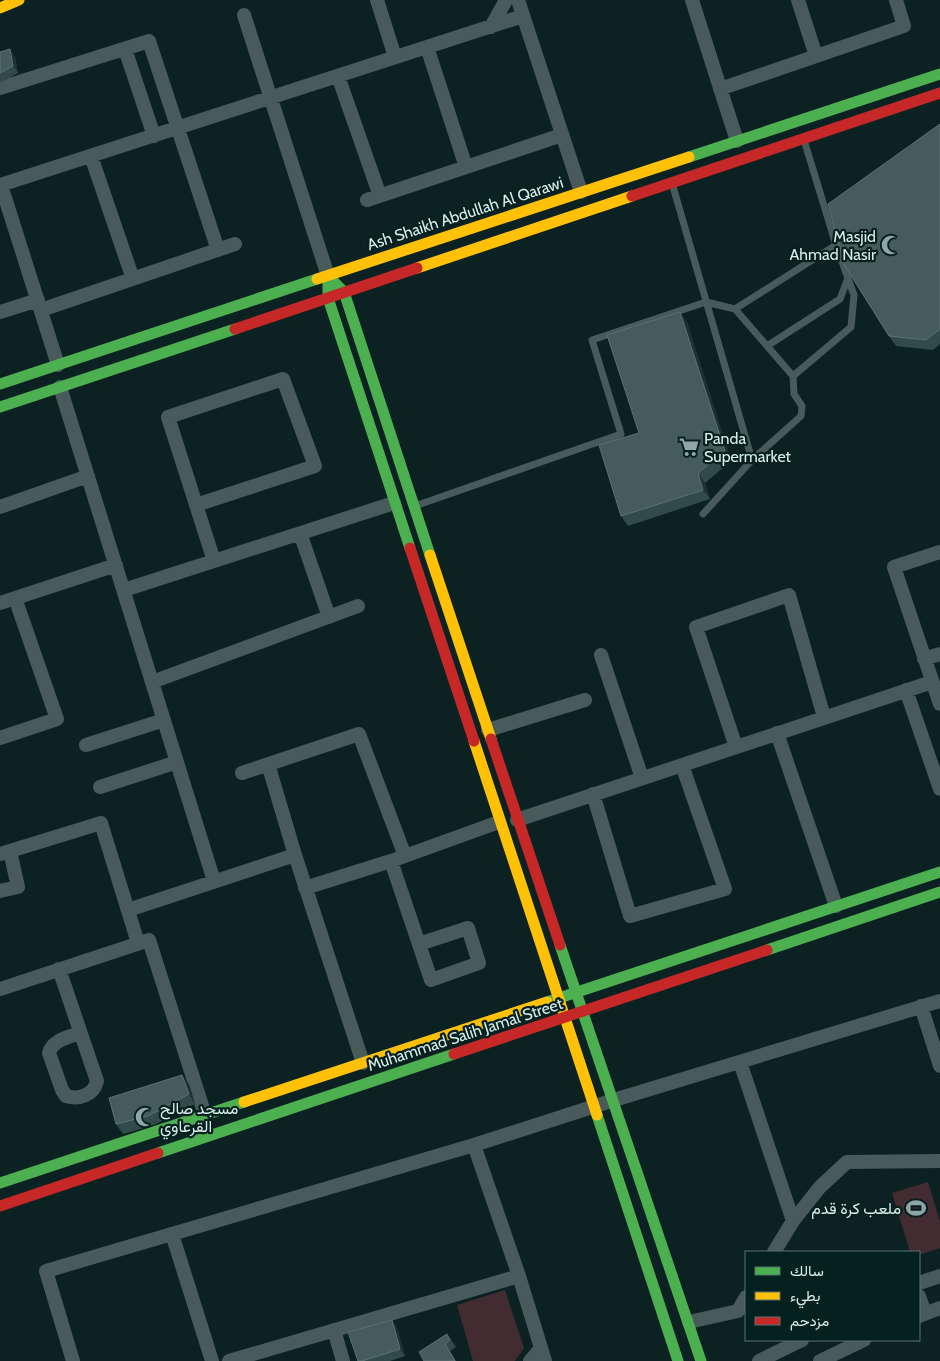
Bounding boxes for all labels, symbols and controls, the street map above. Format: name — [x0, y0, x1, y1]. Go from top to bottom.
street label: Ash Shaikh Abdullah Al Qarawi — [365, 173, 566, 254]
place label: Masjid Ahmad Nasir — [789, 227, 877, 264]
mosque icon: Masjid Ahmad Nasir — [880, 234, 902, 256]
place label: Panda Supermarket — [704, 429, 792, 466]
supermarket icon: Panda Supermarket — [678, 436, 700, 458]
street label: Muhammad Salih Jamal Street — [365, 994, 566, 1075]
place label: مسجد صالح القرعاوي — [160, 1099, 238, 1140]
mosque icon: مسجد صالح القرعاوي — [134, 1106, 156, 1128]
sports icon: ملعب كرة قدم — [905, 1197, 927, 1219]
place label: ملعب كرة قدم — [811, 1199, 901, 1219]
legend — [745, 1251, 920, 1341]
text: سالك — [790, 1262, 824, 1280]
text: بطيء — [790, 1287, 820, 1309]
text: مزدحم — [790, 1312, 829, 1331]

